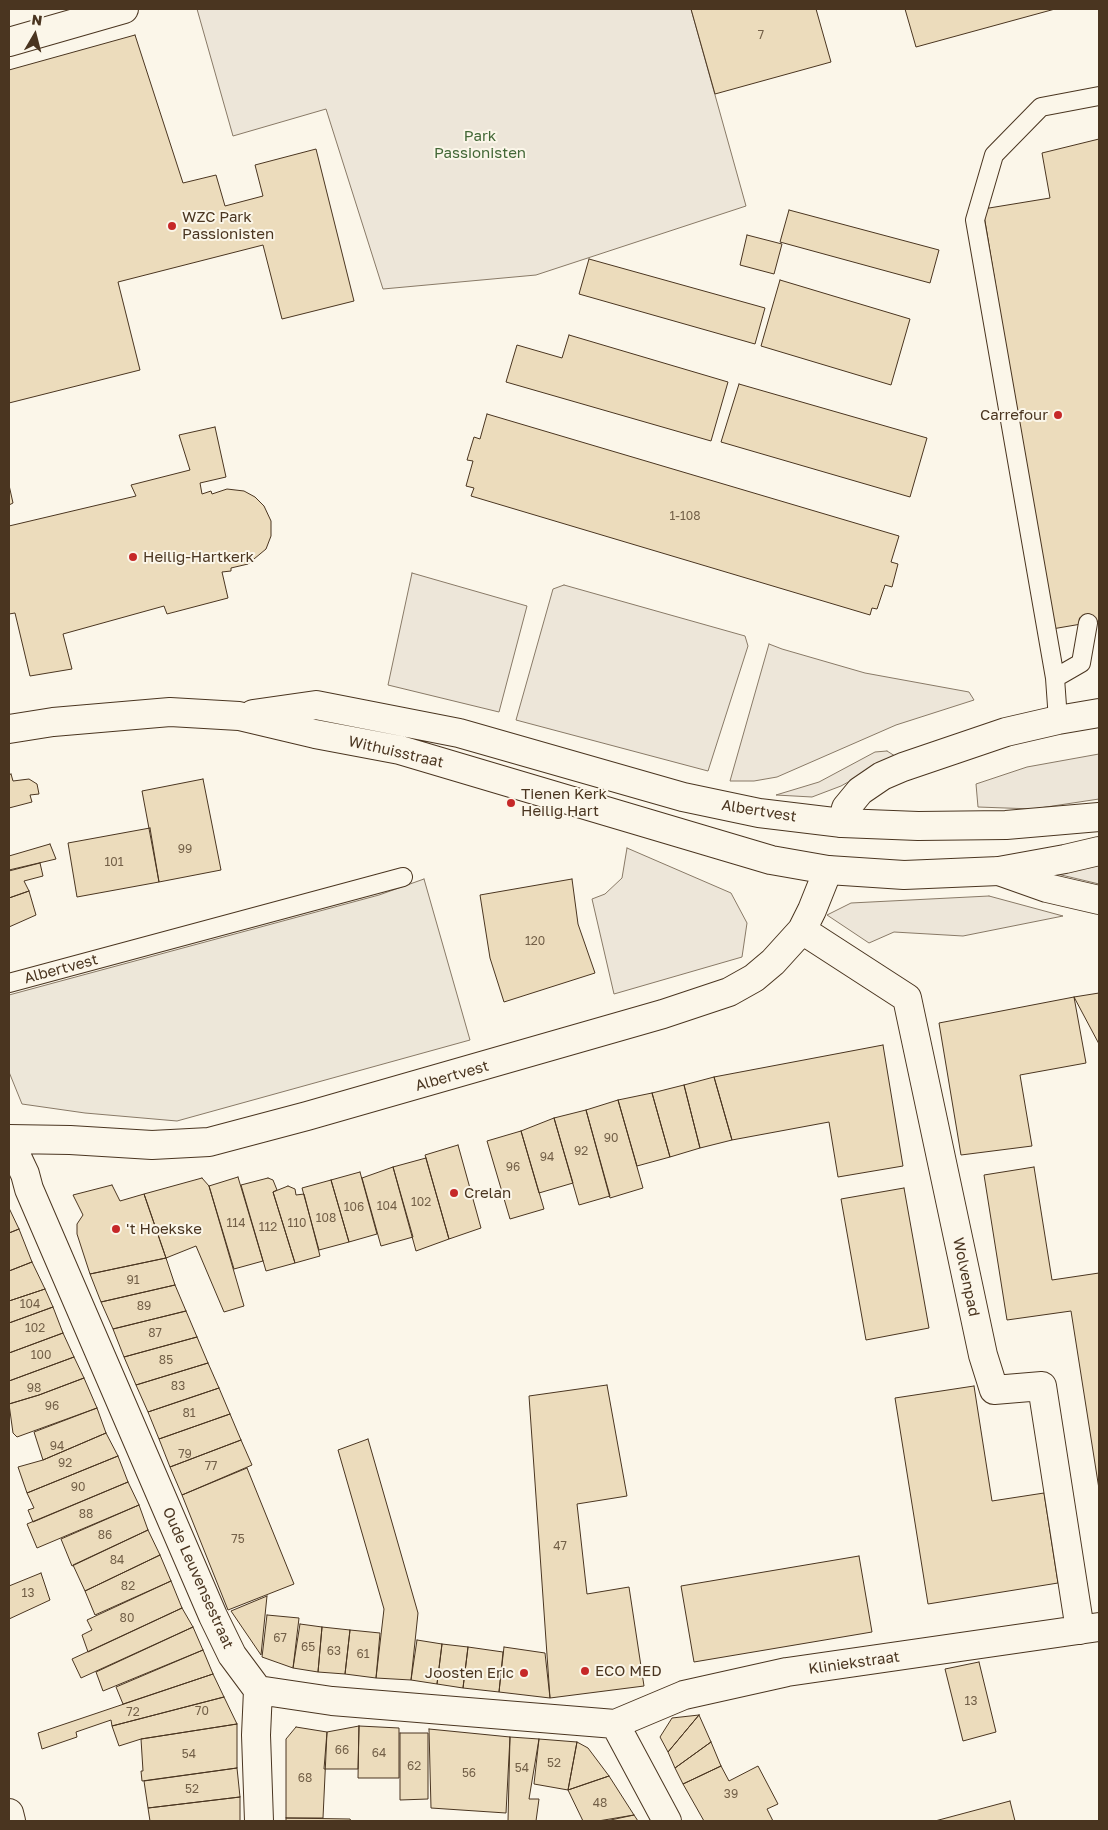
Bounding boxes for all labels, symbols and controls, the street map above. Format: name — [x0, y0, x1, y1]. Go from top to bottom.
north arrow — [10, 10, 60, 60]
text: N — [31, 10, 44, 29]
house number: 7 — [758, 28, 764, 42]
park label: Park Passionisten — [434, 127, 526, 162]
place label: WZC Park Passionisten — [182, 208, 274, 243]
marker: WZC Park Passionisten — [166, 220, 178, 232]
place label: Carrefour — [980, 406, 1048, 424]
marker: Carrefour — [1052, 409, 1064, 421]
house number: 1-108 — [670, 509, 700, 523]
place label: Heilig-Hartkerk — [143, 548, 254, 566]
marker: Heilig-Hartkerk — [127, 551, 139, 563]
street label: Withuisstraat — [347, 732, 445, 772]
place label: Tienen Kerk Heilig Hart — [521, 785, 607, 820]
street label: Albertvest — [720, 796, 798, 826]
marker: Tienen Kerk Heilig Hart — [505, 797, 517, 809]
house number: 99 — [178, 842, 192, 856]
house number: 101 — [104, 855, 124, 869]
house number: 120 — [525, 934, 545, 948]
street label: Albertvest — [22, 951, 100, 987]
street label: Albertvest — [413, 1057, 491, 1095]
house number: 90 — [604, 1131, 618, 1145]
house number: 92 — [574, 1144, 588, 1158]
house number: 94 — [540, 1150, 554, 1164]
house number: 96 — [506, 1160, 520, 1174]
place label: Crelan — [464, 1184, 511, 1202]
marker: Crelan — [448, 1187, 460, 1199]
house number: 102 — [411, 1195, 431, 1209]
house number: 104 — [377, 1199, 397, 1213]
house number: 106 — [344, 1200, 364, 1214]
house number: 108 — [316, 1211, 336, 1225]
house number: 114 — [227, 1216, 245, 1230]
house number: 110 — [287, 1216, 307, 1230]
place label: 't Hoekske — [126, 1220, 202, 1238]
house number: 112 — [259, 1220, 277, 1234]
marker: 't Hoekske — [110, 1223, 122, 1235]
street label: Wolvenpad — [949, 1236, 983, 1318]
house number: 91 — [126, 1273, 140, 1287]
house number: 104 — [20, 1297, 40, 1311]
house number: 89 — [137, 1299, 151, 1313]
house number: 102 — [25, 1321, 45, 1335]
house number: 87 — [148, 1326, 162, 1340]
house number: 100 — [31, 1348, 51, 1362]
house number: 85 — [159, 1353, 173, 1367]
house number: 83 — [171, 1379, 185, 1393]
house number: 98 — [27, 1381, 41, 1395]
house number: 96 — [45, 1399, 59, 1413]
house number: 81 — [182, 1406, 196, 1420]
house number: 94 — [50, 1439, 64, 1453]
house number: 79 — [178, 1447, 192, 1461]
house number: 92 — [58, 1456, 72, 1470]
house number: 77 — [205, 1459, 217, 1473]
house number: 90 — [71, 1480, 85, 1494]
street label: Oude Leuvensestraat — [159, 1504, 237, 1652]
house number: 88 — [79, 1507, 93, 1521]
house number: 86 — [98, 1528, 112, 1542]
house number: 75 — [231, 1532, 245, 1546]
house number: 47 — [553, 1539, 567, 1553]
house number: 84 — [110, 1553, 124, 1567]
house number: 82 — [121, 1579, 135, 1593]
house number: 13 — [22, 1586, 34, 1600]
house number: 80 — [120, 1611, 134, 1625]
house number: 67 — [273, 1631, 287, 1645]
house number: 65 — [301, 1640, 315, 1654]
house number: 63 — [327, 1644, 341, 1658]
house number: 61 — [356, 1647, 370, 1661]
street label: Kliniekstraat — [807, 1648, 901, 1678]
place label: ECO MED — [595, 1662, 662, 1680]
place label: Joosten Eric — [425, 1664, 514, 1682]
marker: ECO MED — [579, 1665, 591, 1677]
marker: Joosten Eric — [518, 1667, 530, 1679]
house number: 13 — [965, 1694, 977, 1708]
house number: 70 — [195, 1704, 209, 1718]
house number: 72 — [126, 1705, 140, 1719]
house number: 66 — [335, 1743, 349, 1757]
house number: 64 — [372, 1746, 386, 1760]
house number: 54 — [182, 1747, 196, 1761]
house number: 52 — [547, 1756, 561, 1770]
house number: 62 — [407, 1759, 421, 1773]
house number: 54 — [515, 1761, 529, 1775]
house number: 56 — [462, 1766, 476, 1780]
house number: 68 — [298, 1771, 312, 1785]
house number: 52 — [185, 1782, 199, 1796]
house number: 39 — [724, 1787, 738, 1801]
house number: 48 — [593, 1796, 607, 1810]

